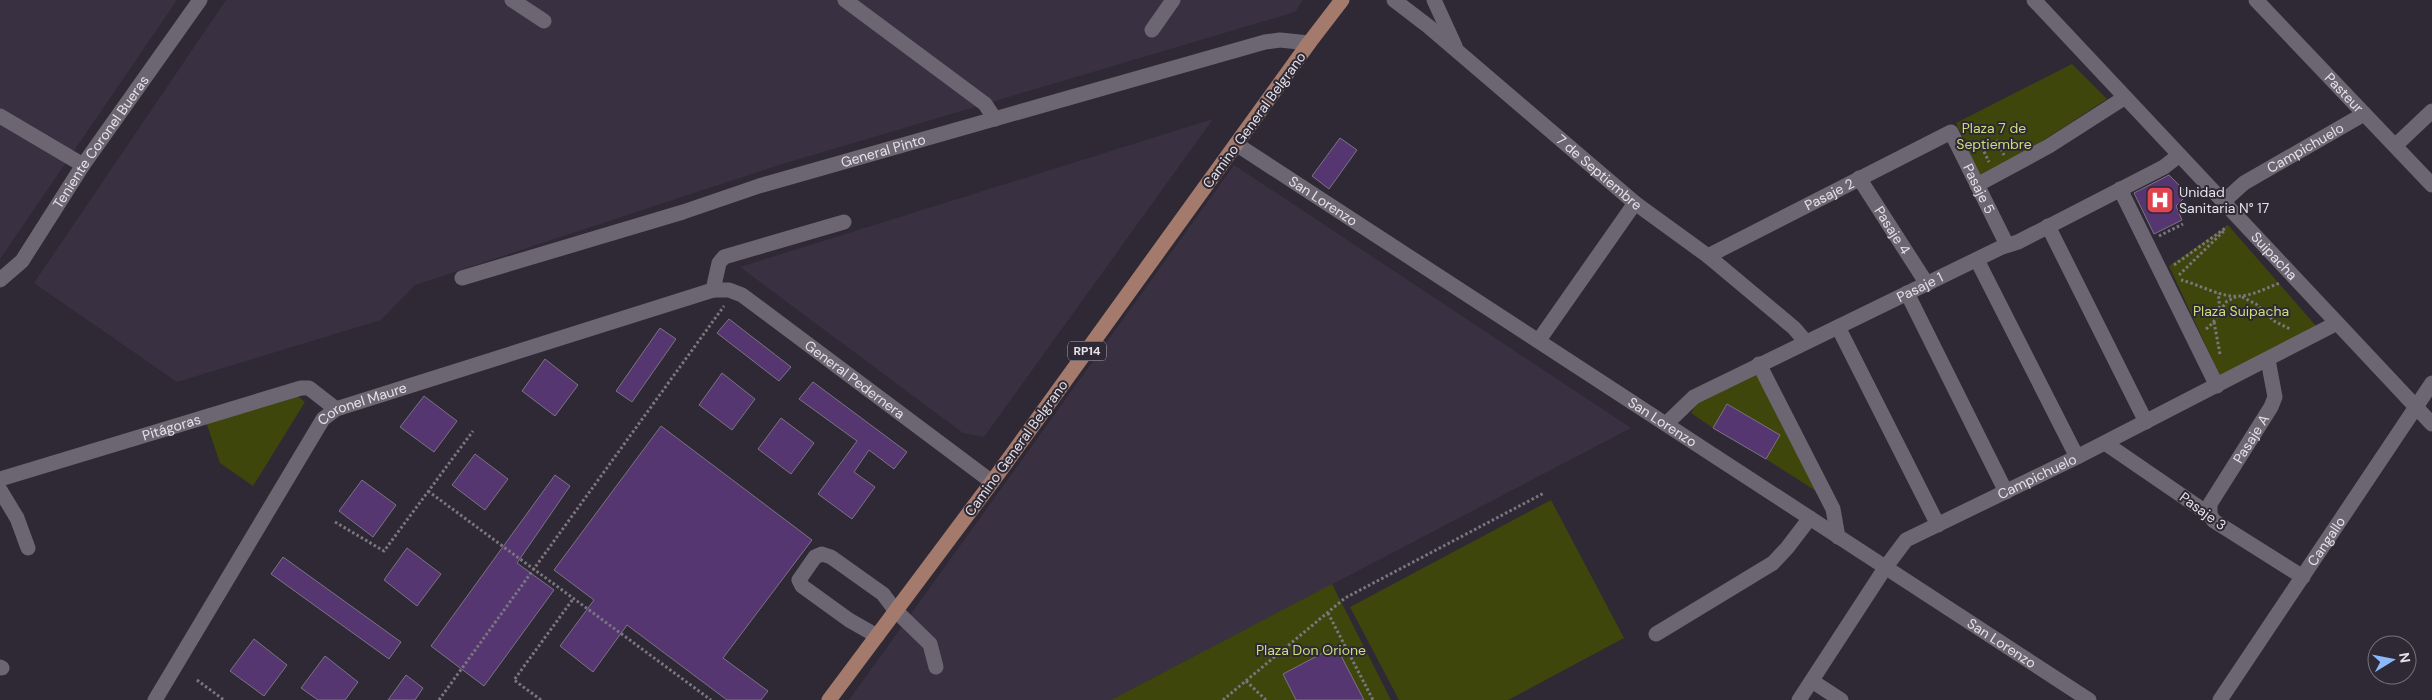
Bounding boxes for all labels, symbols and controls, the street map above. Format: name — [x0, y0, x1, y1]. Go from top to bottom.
street label: Camino General Belgrano — [1198, 48, 1310, 192]
street label: Pasteur — [2321, 69, 2368, 117]
street label: Teniente Coronel Bueras — [49, 72, 153, 212]
park label: Plaza 7 de Septiembre — [1956, 119, 2032, 153]
street label: Campichuelo — [2264, 119, 2347, 177]
street label: General Pinto — [839, 130, 928, 171]
street label: 7 de Septiembre — [1553, 131, 1646, 214]
street label: Pasaje 5 — [1959, 161, 1999, 217]
street label: San Lorenzo — [1285, 172, 1361, 230]
street label: Pasaje 2 — [1801, 174, 1857, 214]
place label: Unidad Sanitaria N° 17 — [2179, 183, 2269, 217]
hospital icon: Unidad Sanitaria N° 17 — [2145, 185, 2175, 215]
street label: Pasaje 4 — [1870, 203, 1915, 258]
street label: Suipacha — [2247, 228, 2301, 284]
street label: Pasaje 1 — [1894, 268, 1946, 306]
park label: Plaza Suipacha — [2193, 302, 2289, 320]
street label: General Pedernera — [801, 336, 909, 423]
road number: RP14 — [1068, 342, 1106, 361]
street label: Camino General Belgrano — [960, 376, 1072, 520]
street label: Coronel Maure — [314, 378, 409, 429]
street label: San Lorenzo — [1625, 393, 1700, 451]
street label: Pitágoras — [140, 410, 203, 445]
street label: Pasaje A — [2229, 411, 2273, 467]
street label: Campichuelo — [1994, 450, 2079, 503]
street label: Pasaje 3 — [2176, 488, 2230, 534]
street label: Cangallo — [2303, 513, 2349, 569]
street label: San Lorenzo — [1964, 614, 2040, 672]
north arrow — [2367, 635, 2417, 685]
park label: Plaza Don Orione — [1256, 641, 1366, 659]
text: N — [2395, 651, 2415, 664]

